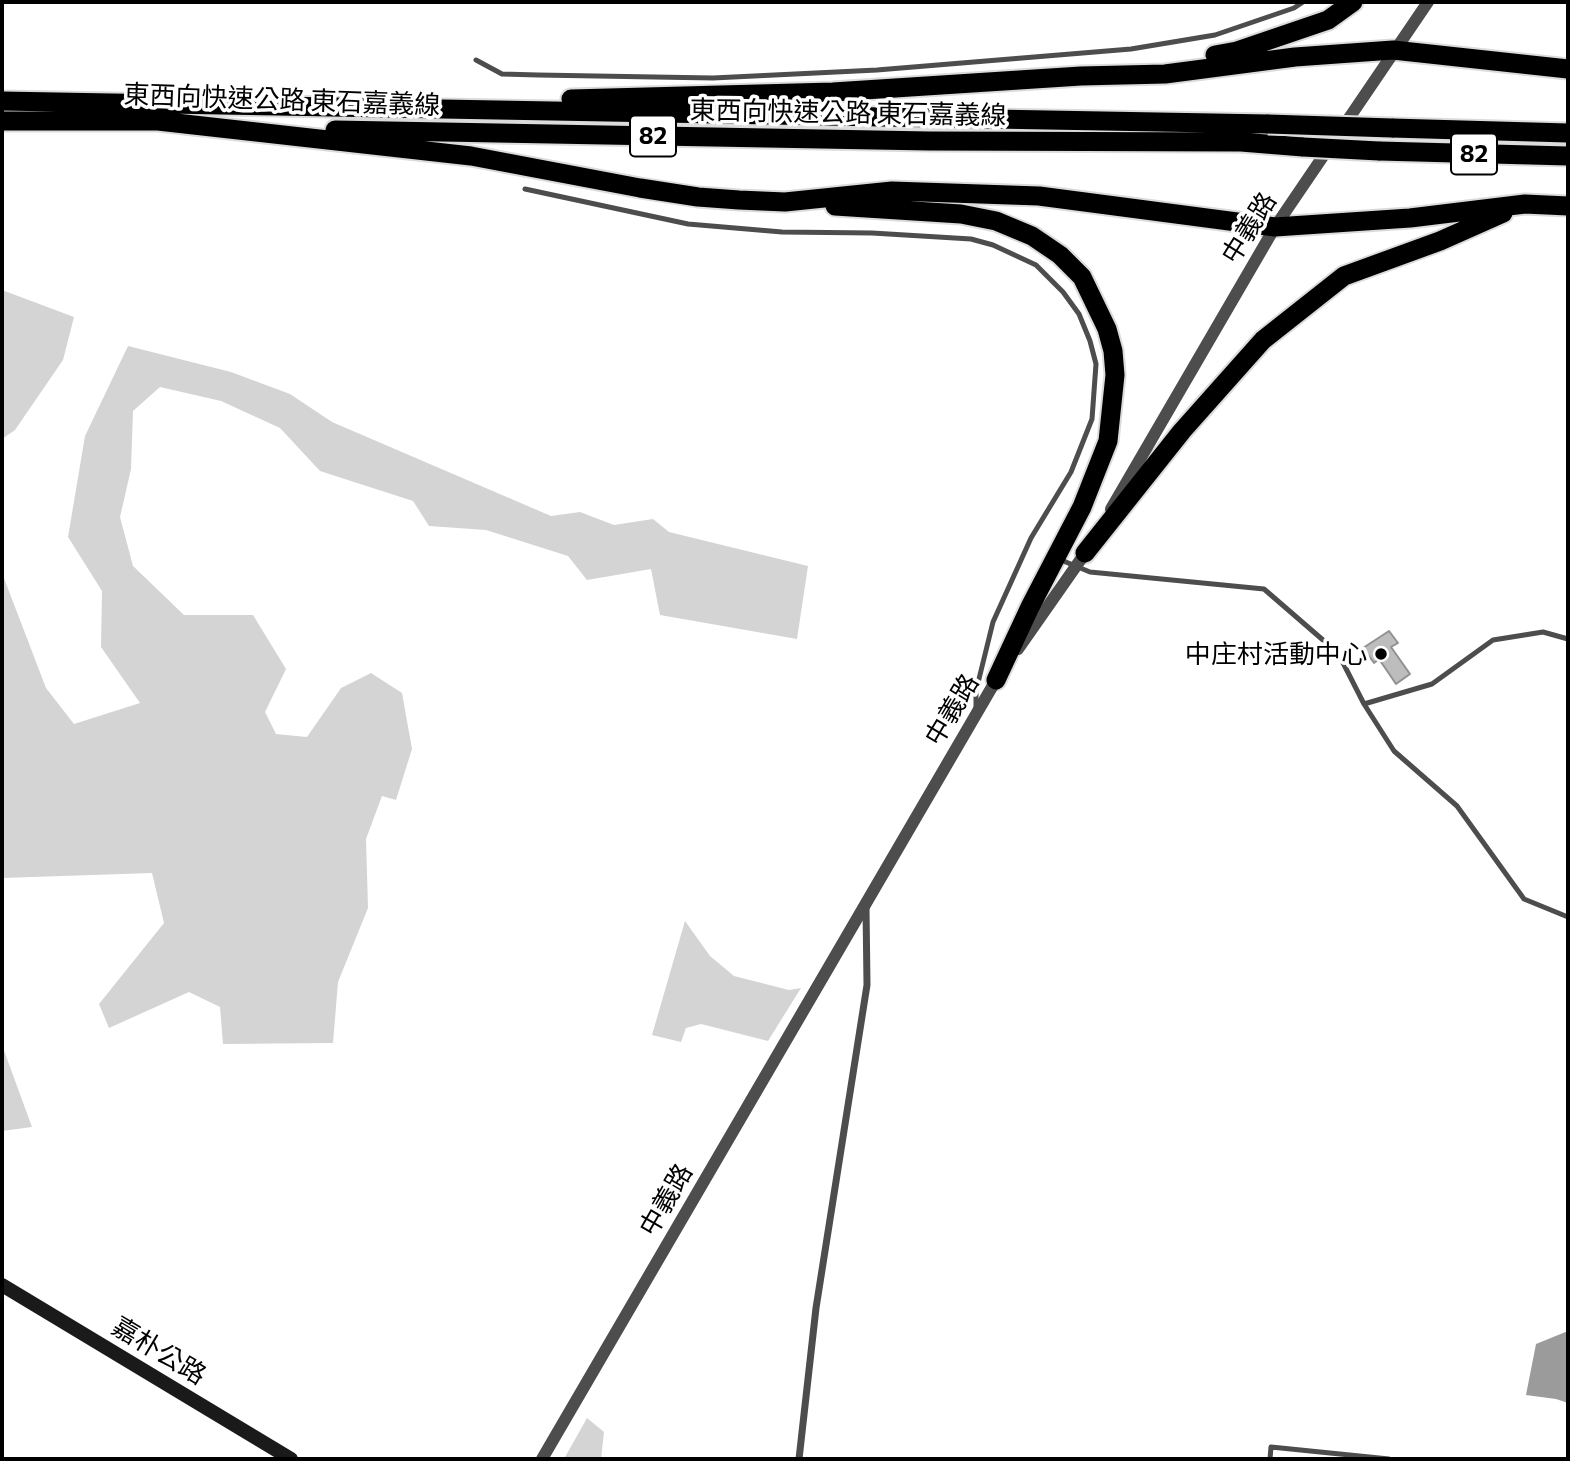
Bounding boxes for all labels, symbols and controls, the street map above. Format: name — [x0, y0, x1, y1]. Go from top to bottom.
street label: 東西向快速公路 東石嘉義線 — [123, 79, 441, 121]
street label: 東西向快速公路 東石嘉義線 — [689, 95, 1007, 131]
road number: 82 — [630, 116, 676, 156]
road number: 82 — [1451, 134, 1497, 174]
street label: 中義路 — [1215, 187, 1283, 269]
place label: 中庄村活動中心 — [1185, 638, 1367, 670]
marker: 中庄村活動中心 — [1373, 646, 1389, 662]
street label: 中義路 — [919, 669, 985, 751]
street label: 中義路 — [633, 1158, 699, 1242]
street label: 嘉朴公路 — [106, 1311, 212, 1391]

